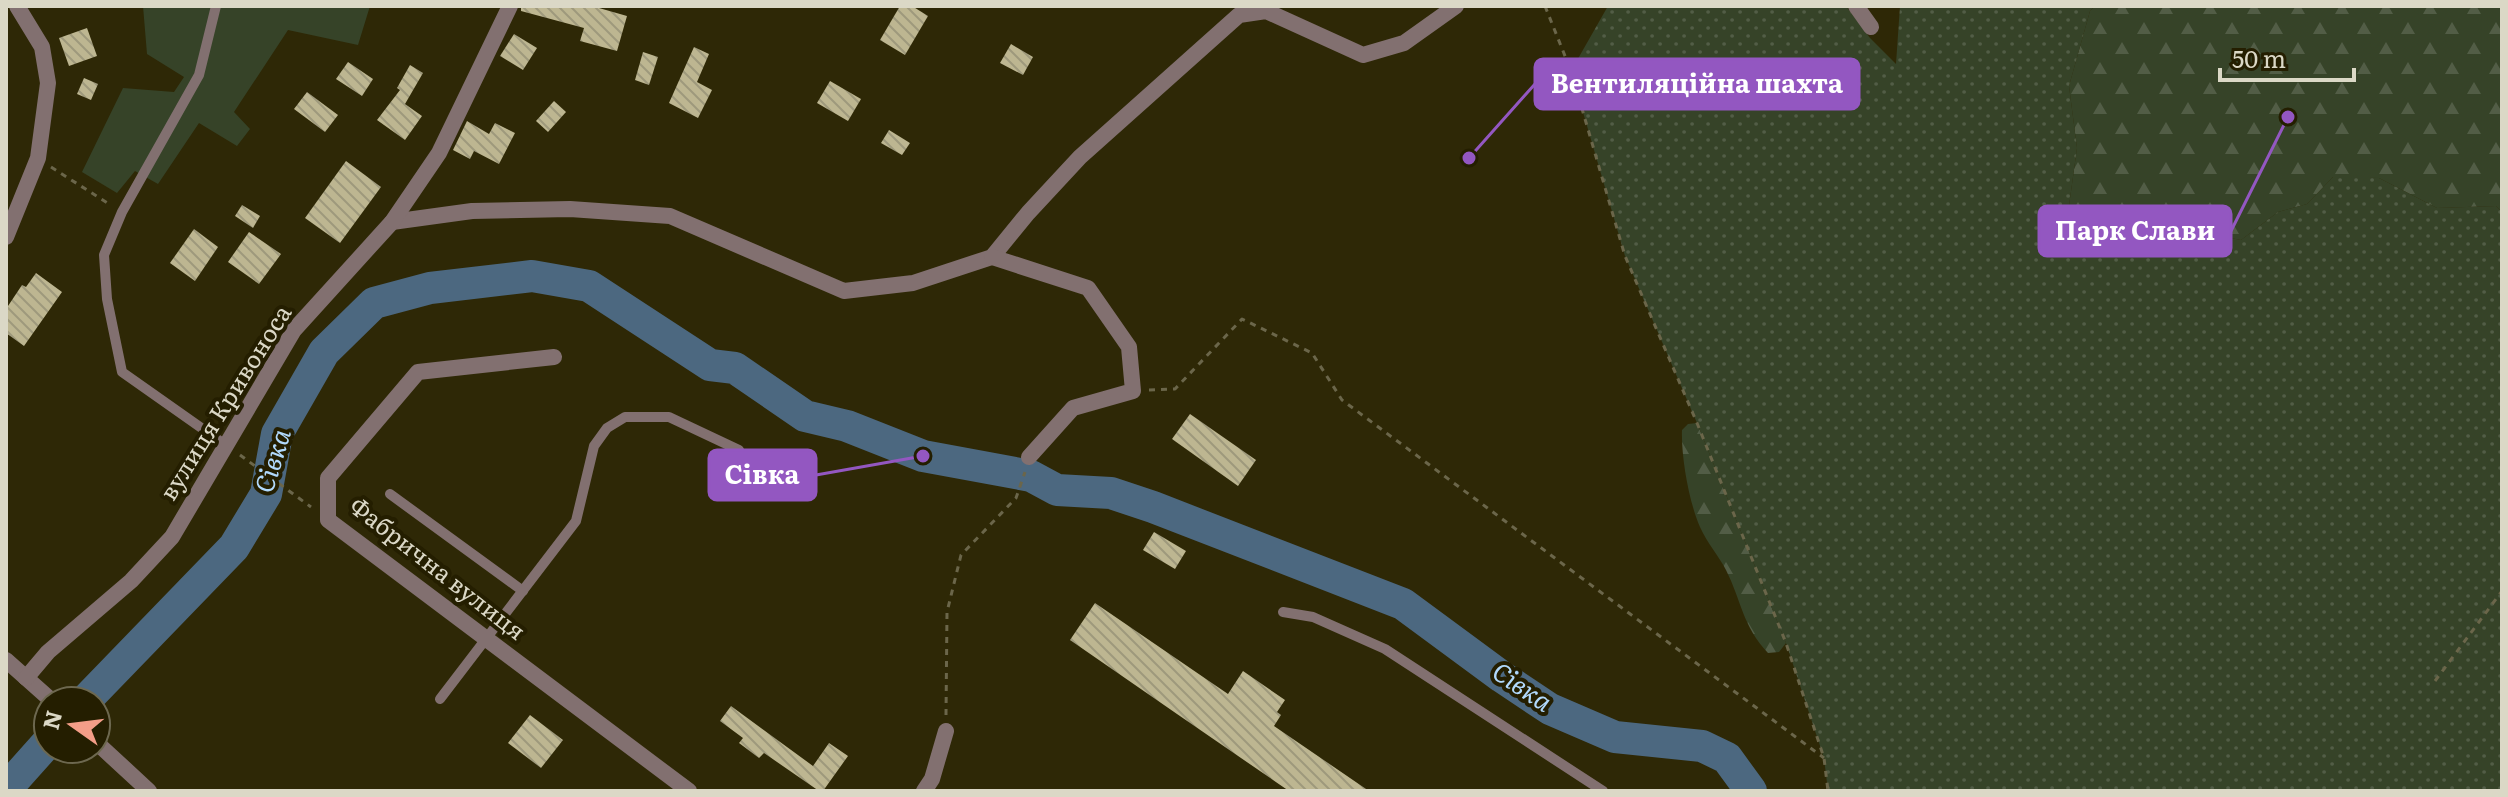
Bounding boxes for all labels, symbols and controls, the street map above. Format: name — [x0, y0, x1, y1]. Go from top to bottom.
scale bar — [2220, 32, 2354, 82]
text: 50 m — [2232, 40, 2286, 75]
callout: Вентиляційна шахта — [1535, 59, 1859, 109]
text: Вентиляційна шахта — [1551, 62, 1843, 101]
callout: Парк Слави — [2039, 206, 2231, 256]
text: Парк Слави — [2055, 209, 2215, 248]
street label: вулиця Кривоноса — [150, 297, 298, 506]
water label: Сівка — [242, 423, 299, 497]
callout: Сівка — [709, 450, 816, 500]
text: Сівка — [724, 453, 800, 492]
street label: Фабрична вулиця — [343, 487, 534, 647]
water label: Сівка — [1485, 651, 1561, 719]
north arrow — [32, 685, 112, 765]
text: N — [33, 707, 69, 733]

